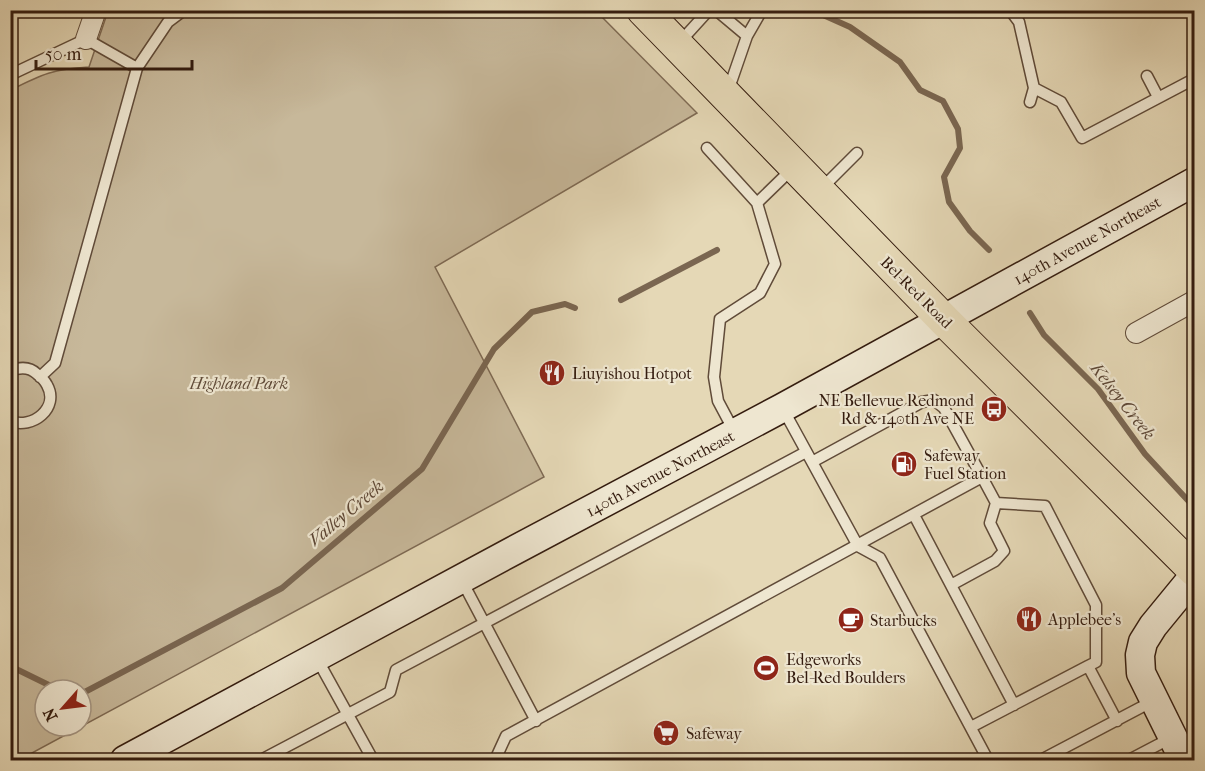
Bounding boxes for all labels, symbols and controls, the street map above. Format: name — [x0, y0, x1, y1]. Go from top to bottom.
scale bar — [36, 33, 192, 71]
text: 50 m — [45, 44, 82, 65]
street label: 140th Avenue Northeast — [1010, 192, 1164, 289]
street label: Bel-Red Road — [877, 252, 957, 332]
water label: Kelsey Creek — [1085, 357, 1159, 444]
restaurant icon: Liuyishou Hotpot — [537, 358, 567, 388]
place label: Liuyishou Hotpot — [572, 364, 692, 383]
park label: Highland Park — [189, 374, 288, 393]
place label: NE Bellevue Redmond Rd & 140th Ave NE — [818, 391, 974, 428]
bus stop icon: NE Bellevue Redmond Rd & 140th Ave NE — [979, 394, 1009, 424]
street label: 140th Avenue Northeast — [583, 426, 738, 521]
place label: Safeway Fuel Station — [924, 446, 1007, 483]
fuel station icon: Safeway Fuel Station — [889, 449, 919, 479]
water label: Valley Creek — [304, 476, 388, 551]
restaurant icon: Applebee's — [1014, 604, 1044, 634]
cafe icon: Starbucks — [836, 605, 866, 635]
place label: Applebee's — [1047, 610, 1121, 629]
place label: Starbucks — [870, 611, 937, 630]
place label: Edgeworks Bel-Red Boulders — [786, 650, 905, 687]
sports icon: Edgeworks Bel-Red Boulders — [751, 653, 781, 683]
north arrow — [33, 678, 93, 738]
text: N — [39, 704, 61, 725]
supermarket icon: Safeway — [651, 718, 681, 748]
place label: Safeway — [686, 724, 742, 743]

